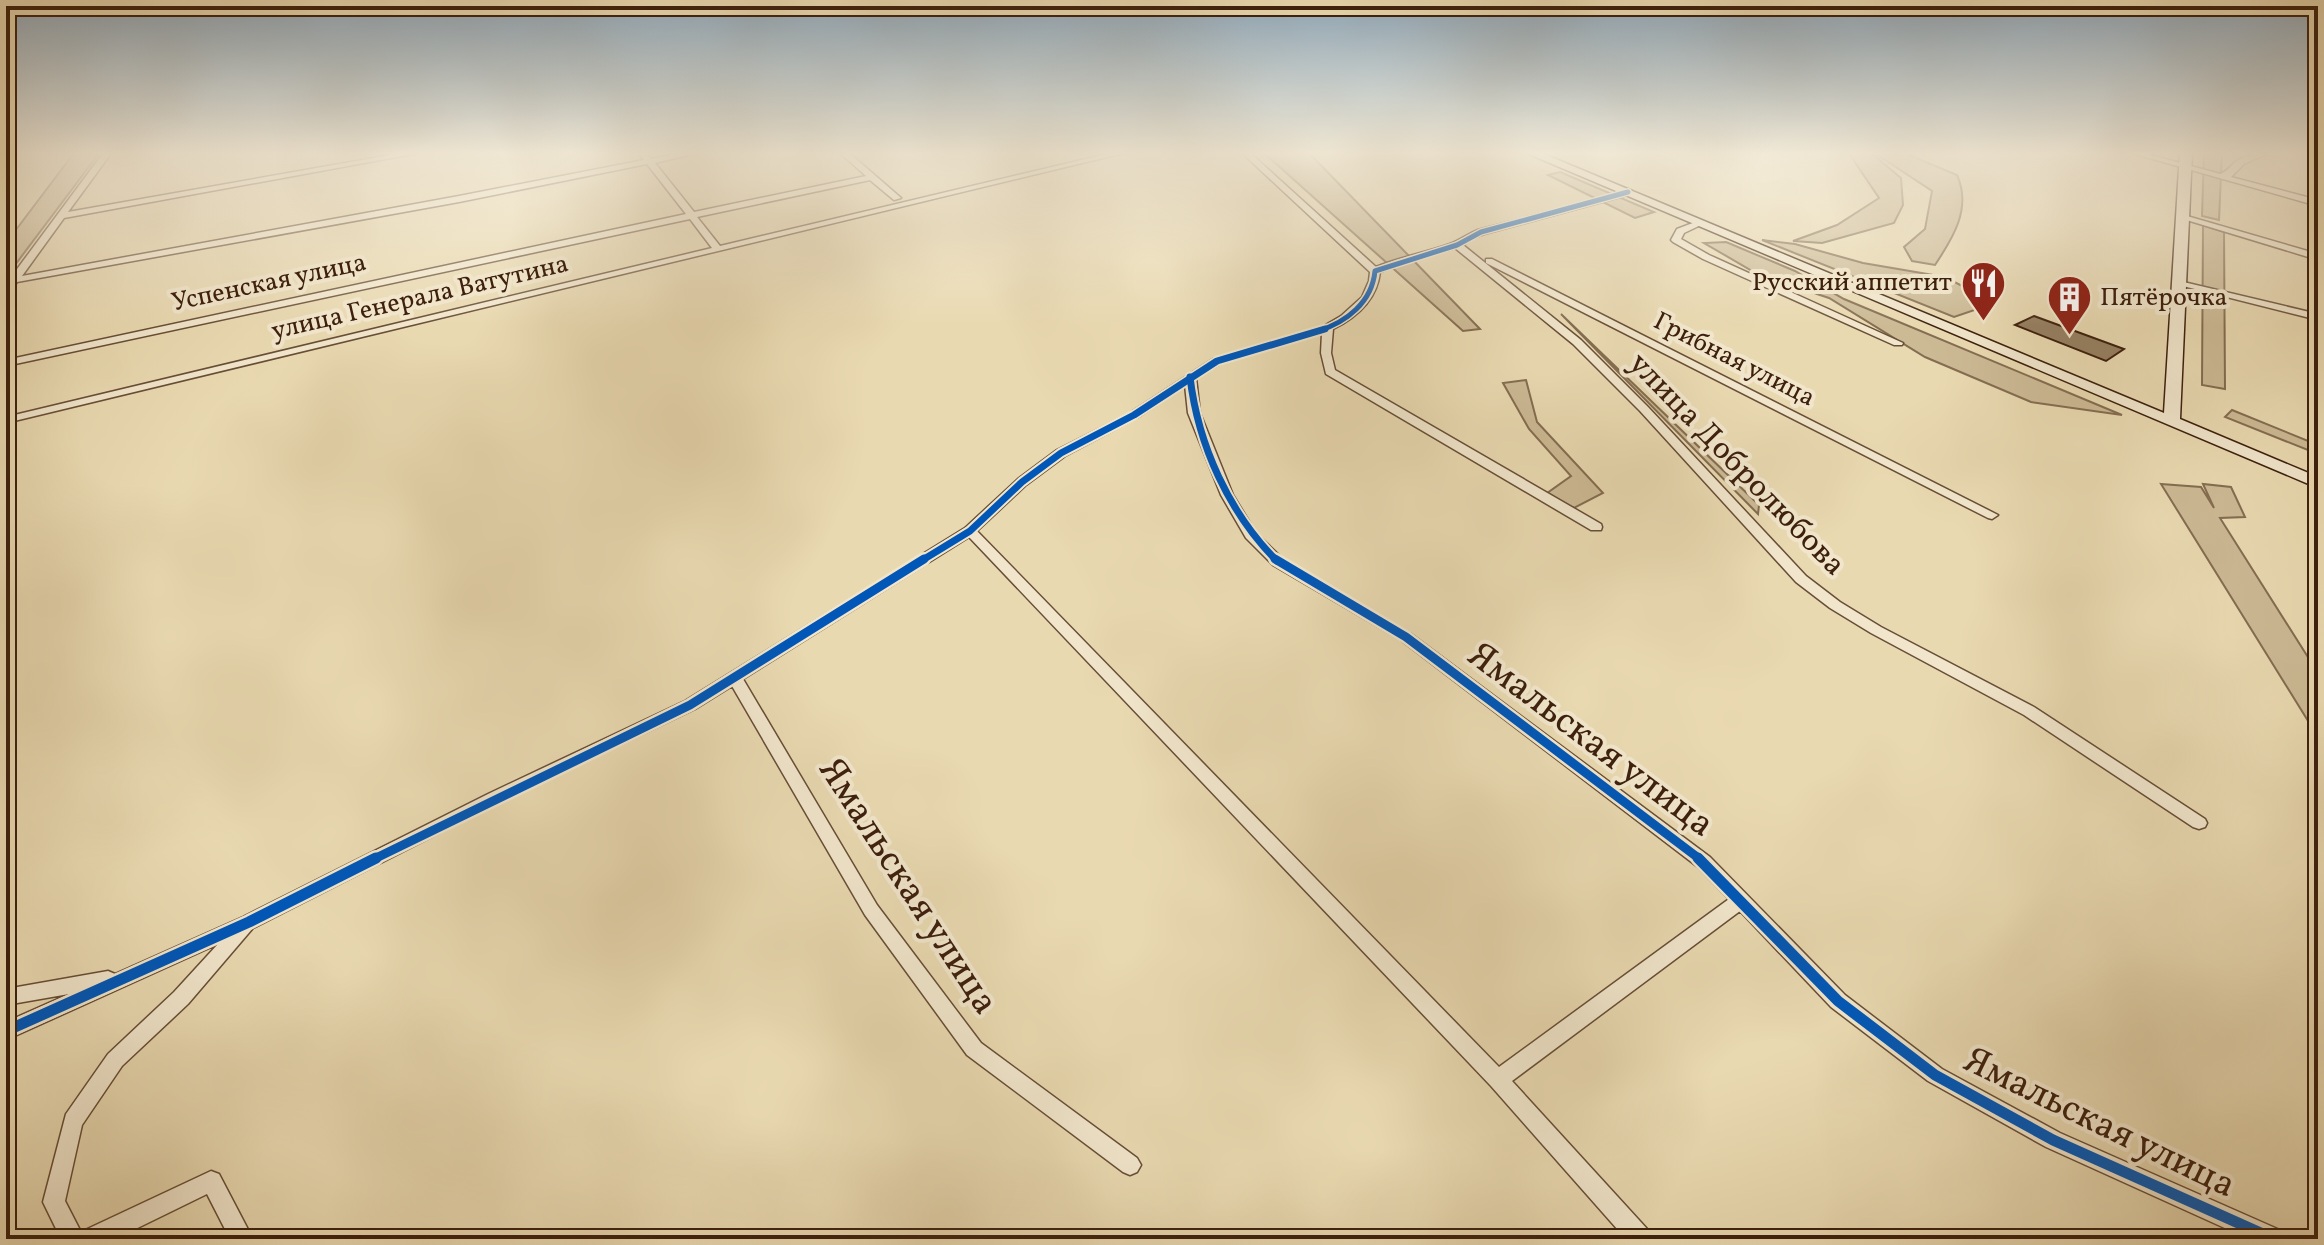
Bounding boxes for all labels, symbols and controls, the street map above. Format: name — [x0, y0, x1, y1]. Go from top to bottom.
street label: Успенская улица — [168, 245, 370, 321]
street label: улица Генерала Ватутина — [268, 246, 572, 350]
restaurant icon: Русский аппетит — [1959, 259, 2007, 322]
place label: Русский аппетит — [1752, 265, 1952, 301]
building icon: Пятёрочка — [2045, 274, 2093, 337]
place label: Пятёрочка — [2100, 280, 2228, 316]
street label: Грибная улица — [1647, 304, 1821, 416]
street label: улица Добролюбова — [1617, 343, 1855, 587]
street label: Ямальская улица — [1456, 631, 1724, 851]
street label: Ямальская улица — [804, 748, 1010, 1026]
street label: Ямальская улица — [1954, 1035, 2244, 1213]

